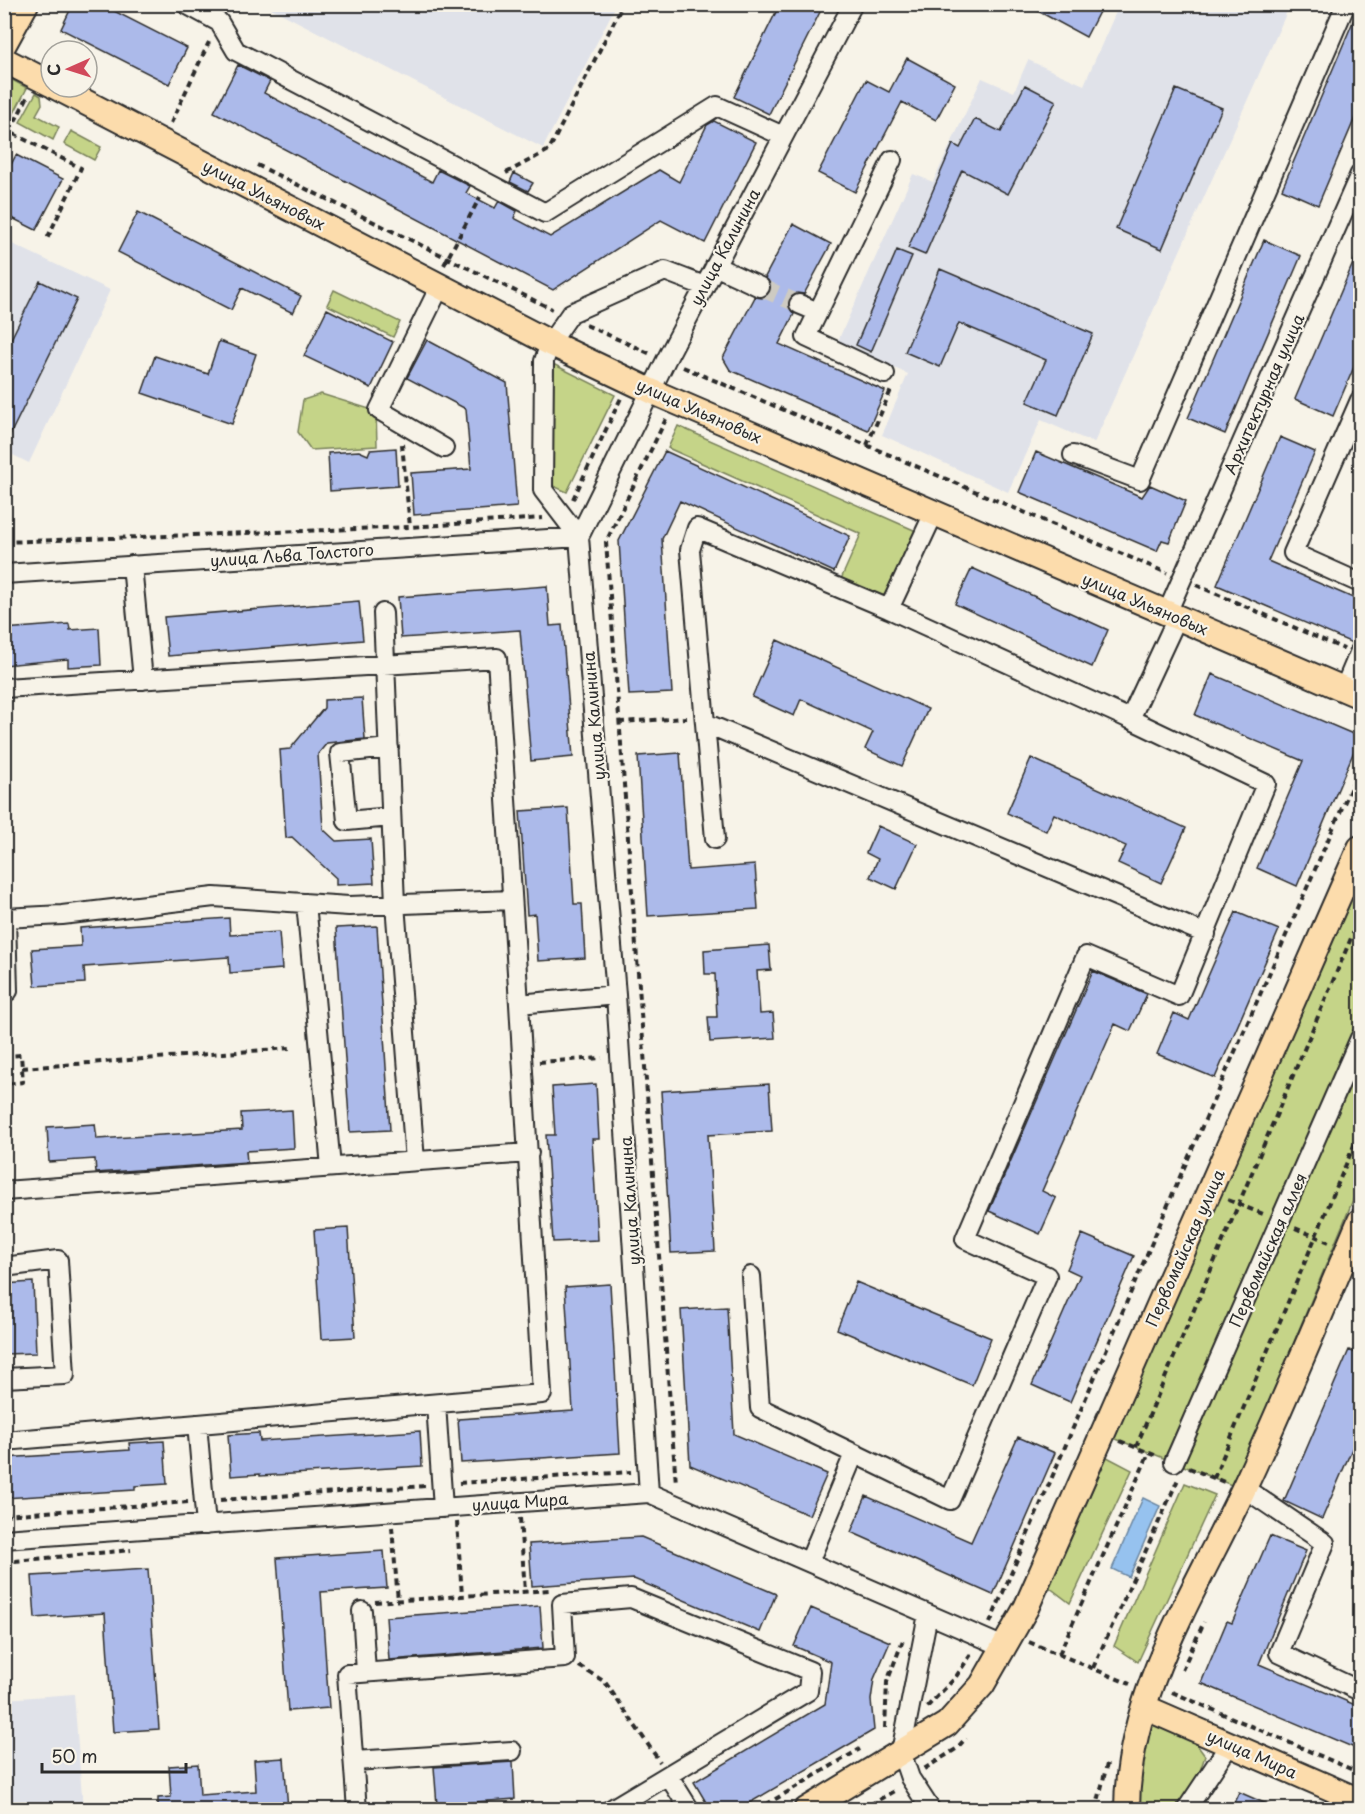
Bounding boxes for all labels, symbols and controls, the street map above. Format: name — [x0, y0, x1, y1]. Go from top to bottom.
north arrow — [39, 39, 99, 99]
text: С — [41, 63, 65, 76]
street label: улица Ульяновых — [199, 153, 330, 235]
street label: улица Калинина — [683, 184, 765, 309]
street label: Архитектурная улица — [1217, 310, 1309, 478]
street label: улица Ульяновых — [633, 372, 766, 448]
street label: улица Льва Толстого — [209, 536, 375, 572]
street label: улица Ульяновых — [1079, 566, 1212, 640]
street label: улица Калинина — [575, 651, 611, 782]
street label: улица Калинина — [613, 1136, 645, 1266]
street label: Первомайская улица — [1139, 1165, 1230, 1330]
street label: Первомайская аллея — [1222, 1169, 1312, 1331]
street label: улица Мира — [471, 1486, 569, 1516]
street label: улица Мира — [1204, 1723, 1301, 1784]
scale bar — [42, 1736, 186, 1774]
text: 50 m — [51, 1742, 98, 1769]

